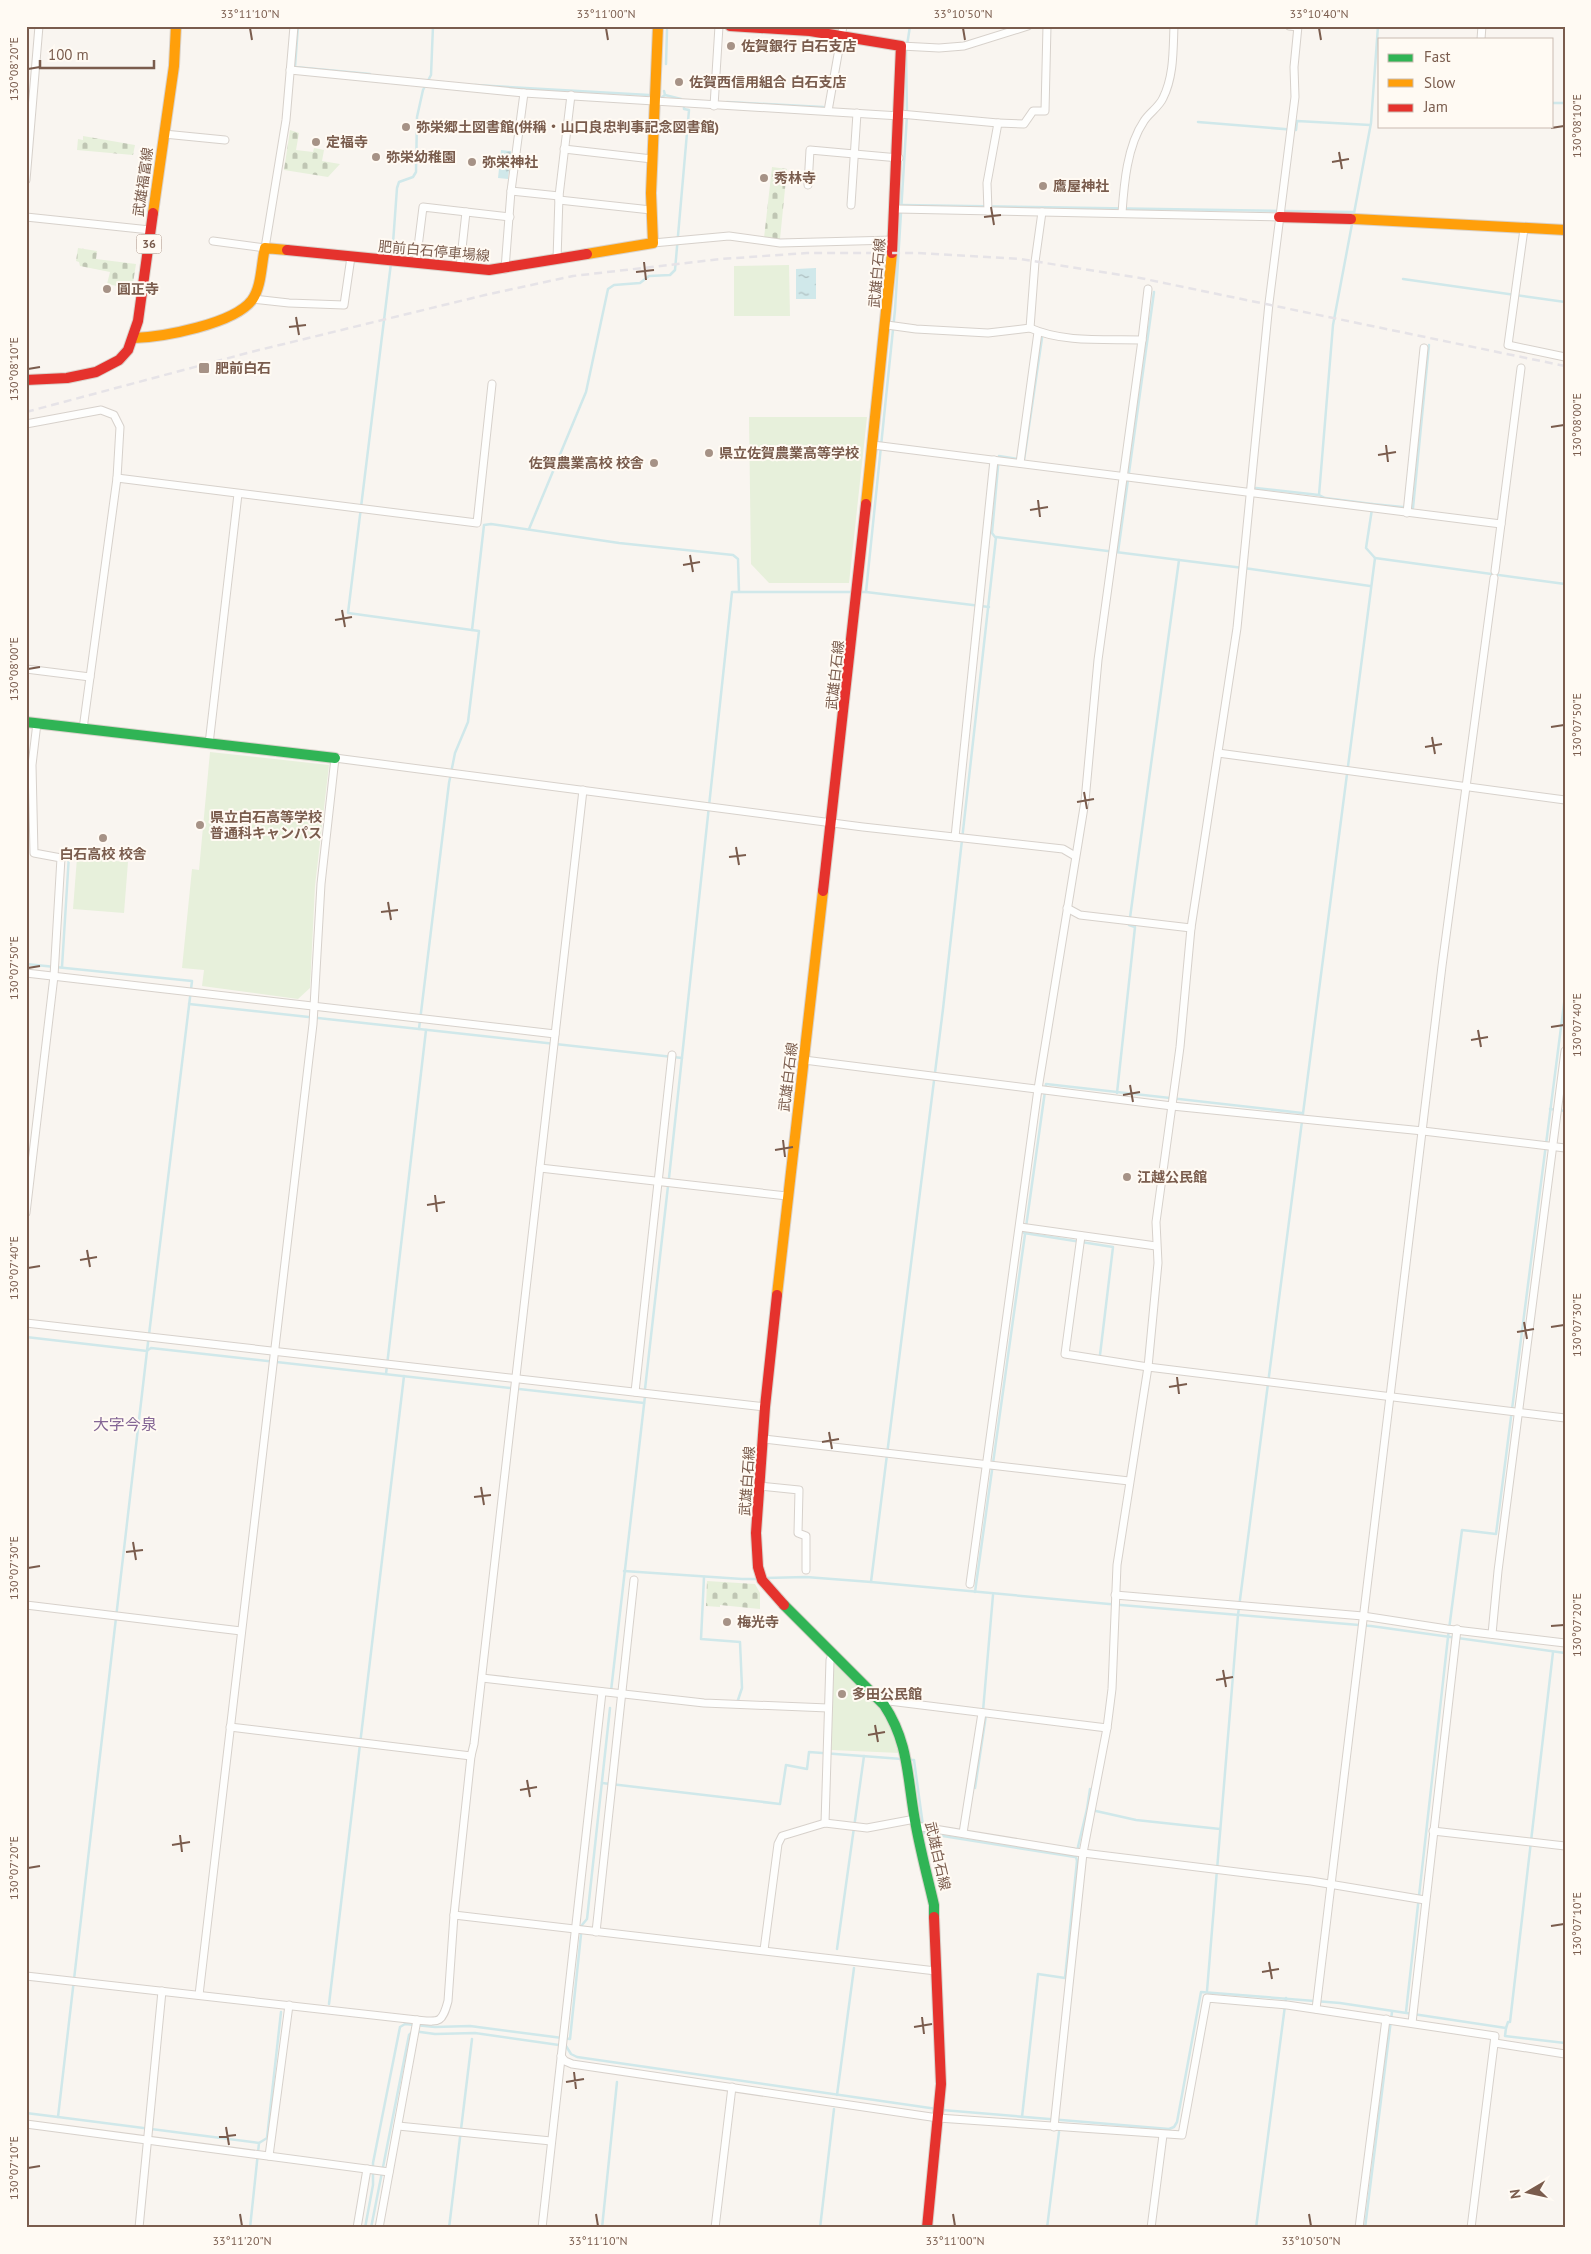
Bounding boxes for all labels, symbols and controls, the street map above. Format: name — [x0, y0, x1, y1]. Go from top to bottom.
text: 33°11'10"N — [220, 6, 280, 21]
text: 33°11'00"N — [576, 6, 636, 21]
text: 33°10'50"N — [933, 6, 993, 21]
text: 33°10'40"N — [1289, 6, 1349, 21]
text: 130°08'20"E — [6, 37, 21, 101]
place label: 佐賀銀行 白石支店 — [741, 37, 857, 55]
scale bar — [40, 38, 154, 70]
legend — [1378, 38, 1554, 128]
marker: 佐賀銀行 白石支店 — [725, 40, 737, 52]
text: 100 m — [48, 45, 89, 64]
text: Fast — [1424, 47, 1451, 66]
place label: 佐賀西信用組合 白石支店 — [689, 73, 847, 91]
text: Slow — [1424, 73, 1455, 92]
marker: 佐賀西信用組合 白石支店 — [673, 76, 685, 88]
text: 130°08'10"E — [1569, 94, 1584, 158]
text: Jam — [1423, 97, 1448, 116]
place label: 弥栄郷土図書館(併稱・山口良忠判事記念図書館) — [416, 118, 719, 136]
marker: 弥栄郷土図書館(併稱・山口良忠判事記念図書館) — [400, 121, 412, 133]
place label: 定福寺 — [326, 133, 368, 151]
marker: 定福寺 — [310, 136, 322, 148]
street label: 武雄福富線 — [129, 146, 157, 218]
place label: 弥栄幼稚園 — [386, 148, 456, 166]
marker: 弥栄幼稚園 — [370, 151, 382, 163]
place label: 弥栄神社 — [482, 153, 538, 171]
marker: 弥栄神社 — [466, 156, 478, 168]
place label: 秀林寺 — [774, 169, 816, 187]
marker: 秀林寺 — [758, 172, 770, 184]
place label: 鷹屋神社 — [1053, 177, 1109, 195]
marker: 鷹屋神社 — [1037, 180, 1049, 192]
road number: 36 — [136, 234, 162, 253]
street label: 肥前白石停車場線 — [377, 237, 491, 265]
street label: 武雄白石線 — [865, 237, 889, 309]
place label: 圓正寺 — [117, 280, 159, 298]
marker: 圓正寺 — [101, 283, 113, 295]
text: 130°08'10"E — [6, 337, 21, 401]
place label: 肥前白石 — [215, 359, 271, 377]
marker: 肥前白石 — [197, 361, 211, 375]
text: 130°08'00"E — [1569, 393, 1584, 457]
place label: 県立佐賀農業高等学校 — [719, 444, 859, 462]
marker: 県立佐賀農業高等学校 — [703, 447, 715, 459]
place label: 佐賀農業高校 校舎 — [528, 454, 644, 472]
marker: 佐賀農業高校 校舎 — [648, 457, 660, 469]
text: 130°08'00"E — [6, 637, 21, 701]
street label: 武雄白石線 — [822, 639, 848, 711]
text: 130°07'50"E — [1569, 693, 1584, 757]
place label: 県立白石高等学校 普通科キャンパス — [210, 808, 322, 842]
marker: 県立白石高等学校 普通科キャンパス — [194, 819, 206, 831]
marker: 白石高校 校舎 — [97, 832, 109, 844]
place label: 白石高校 校舎 — [59, 845, 147, 863]
text: 130°07'50"E — [6, 936, 21, 1000]
text: 130°07'40"E — [1569, 993, 1584, 1057]
street label: 武雄白石線 — [775, 1041, 801, 1113]
place label: 江越公民館 — [1137, 1168, 1207, 1186]
marker: 江越公民館 — [1121, 1171, 1133, 1183]
text: 130°07'40"E — [6, 1236, 21, 1300]
text: 130°07'30"E — [1569, 1293, 1584, 1357]
district label: 大字今泉 — [93, 1414, 157, 1434]
street label: 武雄白石線 — [736, 1445, 758, 1517]
text: 130°07'30"E — [6, 1536, 21, 1600]
text: 130°07'20"E — [1569, 1593, 1584, 1657]
place label: 梅光寺 — [737, 1613, 779, 1631]
marker: 梅光寺 — [721, 1616, 733, 1628]
place label: 多田公民館 — [852, 1685, 922, 1703]
marker: 多田公民館 — [836, 1688, 848, 1700]
street label: 武雄白石線 — [921, 1820, 955, 1892]
text: 130°07'20"E — [6, 1836, 21, 1900]
text: 130°07'10"E — [1569, 1892, 1584, 1956]
text: 130°07'10"E — [6, 2136, 21, 2200]
north arrow — [1504, 2166, 1554, 2216]
text: N — [1506, 2188, 1525, 2200]
text: 33°11'20"N — [212, 2233, 272, 2248]
text: 33°11'10"N — [568, 2233, 628, 2248]
text: 33°11'00"N — [925, 2233, 985, 2248]
text: 33°10'50"N — [1281, 2233, 1341, 2248]

